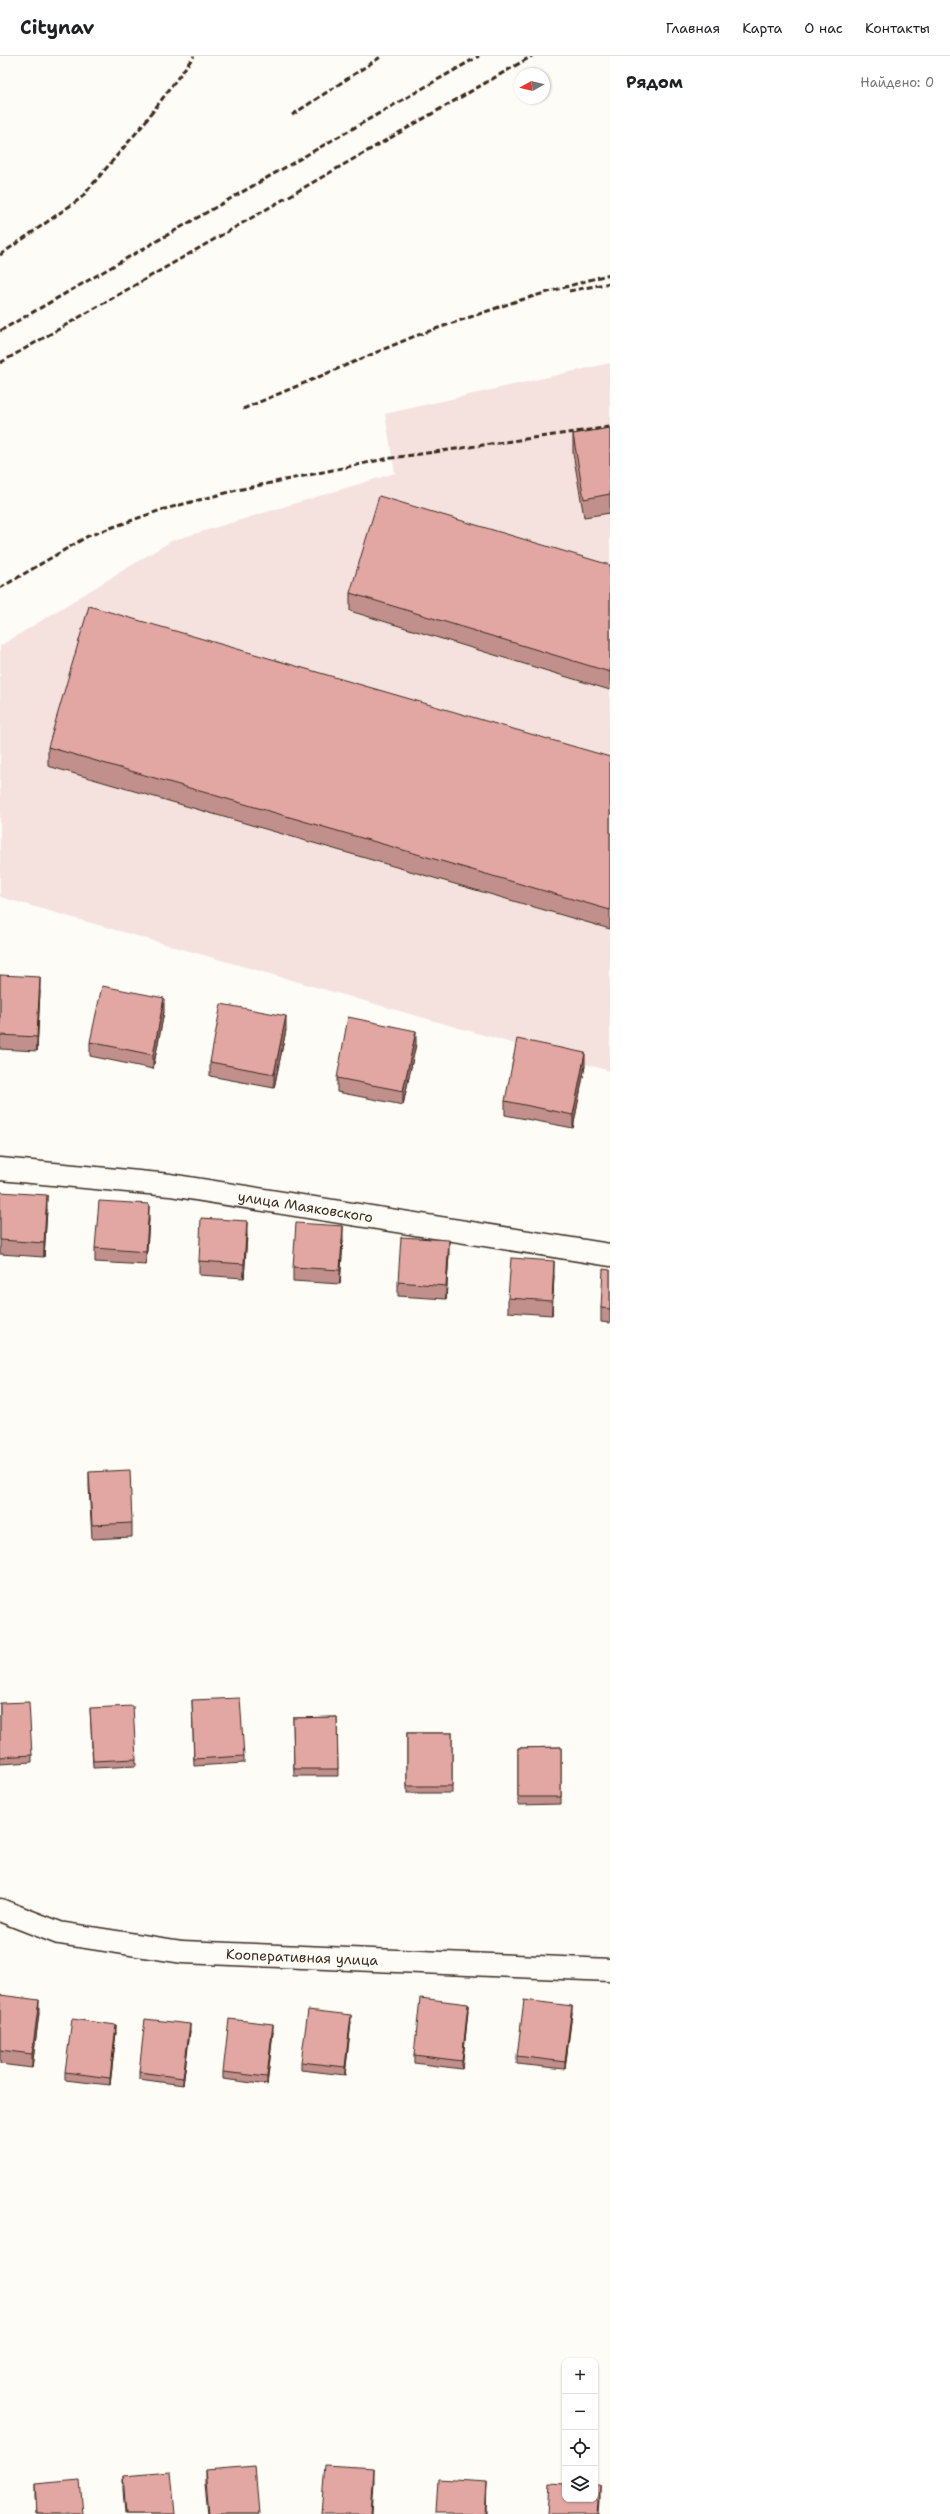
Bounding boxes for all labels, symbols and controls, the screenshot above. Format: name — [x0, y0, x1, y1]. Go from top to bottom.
text: Citynav — [20, 15, 94, 40]
text: Главная — [666, 19, 720, 37]
text: Карта — [742, 19, 782, 37]
text: О нас — [804, 19, 843, 37]
text: Контакты — [865, 19, 930, 37]
north arrow — [514, 68, 550, 104]
text: Рядом — [626, 71, 683, 93]
text: Найдено: 0 — [860, 74, 934, 91]
street label: улица Маяковского — [237, 1187, 374, 1226]
street label: Кооперативная улица — [226, 1945, 379, 1969]
map controls — [562, 2358, 598, 2502]
button: + — [562, 2358, 598, 2394]
button: − — [562, 2394, 598, 2430]
button: locate — [562, 2430, 598, 2466]
button: layers — [562, 2466, 598, 2502]

